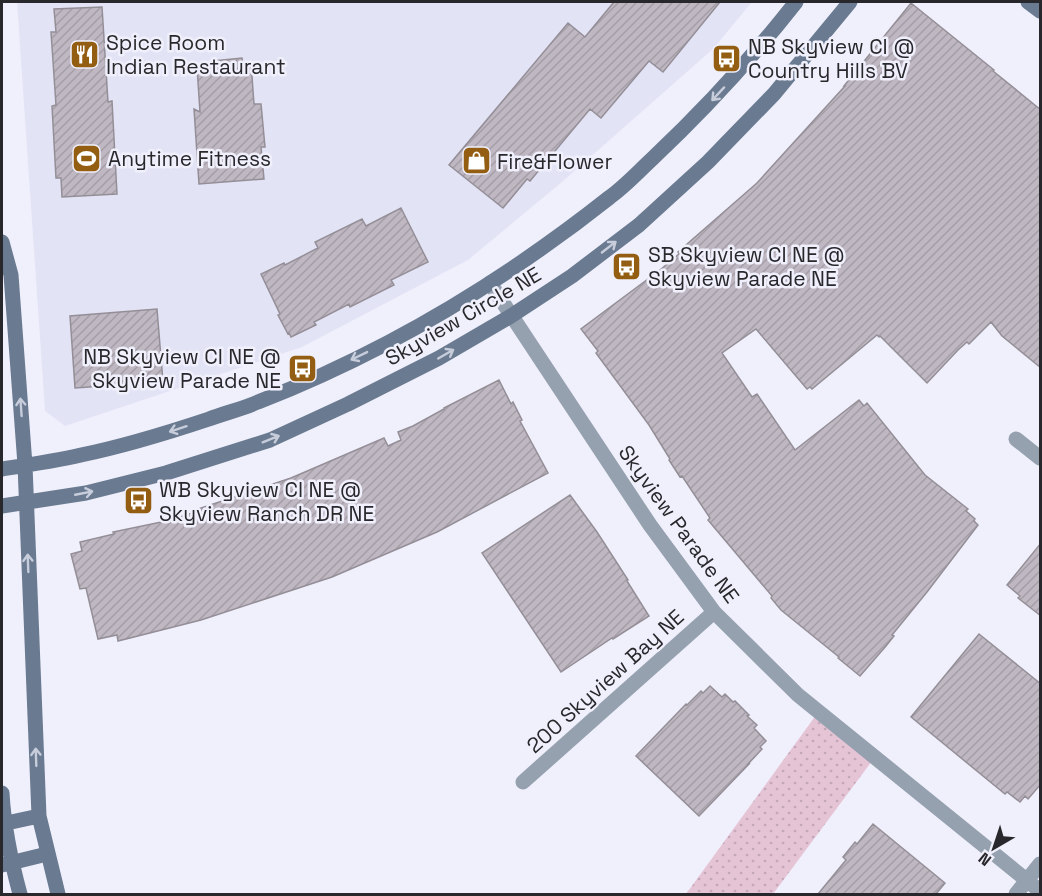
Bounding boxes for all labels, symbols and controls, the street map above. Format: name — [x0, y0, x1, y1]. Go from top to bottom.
place label: Spice Room Indian Restaurant — [106, 29, 286, 80]
place label: NB Skyview CI @ Country Hills BV — [748, 33, 915, 84]
restaurant icon: Spice Room Indian Restaurant — [69, 38, 101, 70]
bus stop icon: NB Skyview CI @ Country Hills BV — [711, 42, 743, 74]
one-way arrow — [711, 86, 725, 101]
sports icon: Anytime Fitness — [71, 142, 103, 174]
place label: Anytime Fitness — [108, 145, 271, 172]
shop icon: Fire&Flower — [460, 145, 492, 177]
place label: Fire&Flower — [497, 148, 612, 175]
one-way arrow — [601, 241, 617, 254]
place label: SB Skyview CI NE @ Skyview Parade NE — [648, 241, 845, 292]
bus stop icon: SB Skyview CI NE @ Skyview Parade NE — [611, 250, 643, 282]
street label: Skyview Circle NE — [380, 260, 546, 372]
place label: NB Skyview CI NE @ Skyview Parade NE — [83, 343, 281, 394]
one-way arrow — [437, 348, 454, 360]
one-way arrow — [350, 351, 368, 363]
bus stop icon: NB Skyview CI NE @ Skyview Parade NE — [286, 352, 318, 384]
one-way arrow — [15, 397, 26, 417]
one-way arrow — [169, 424, 188, 435]
one-way arrow — [261, 433, 279, 444]
street label: Skyview Parade NE — [613, 440, 745, 608]
place label: WB Skyview CI NE @ Skyview Ranch DR NE — [159, 476, 374, 527]
bus stop icon: WB Skyview CI NE @ Skyview Ranch DR NE — [122, 485, 154, 517]
one-way arrow — [73, 487, 93, 498]
one-way arrow — [23, 553, 34, 573]
street label: 200 Skyview Bay NE — [521, 603, 689, 759]
one-way arrow — [31, 748, 42, 768]
north arrow — [964, 818, 1024, 878]
text: N — [974, 848, 996, 871]

